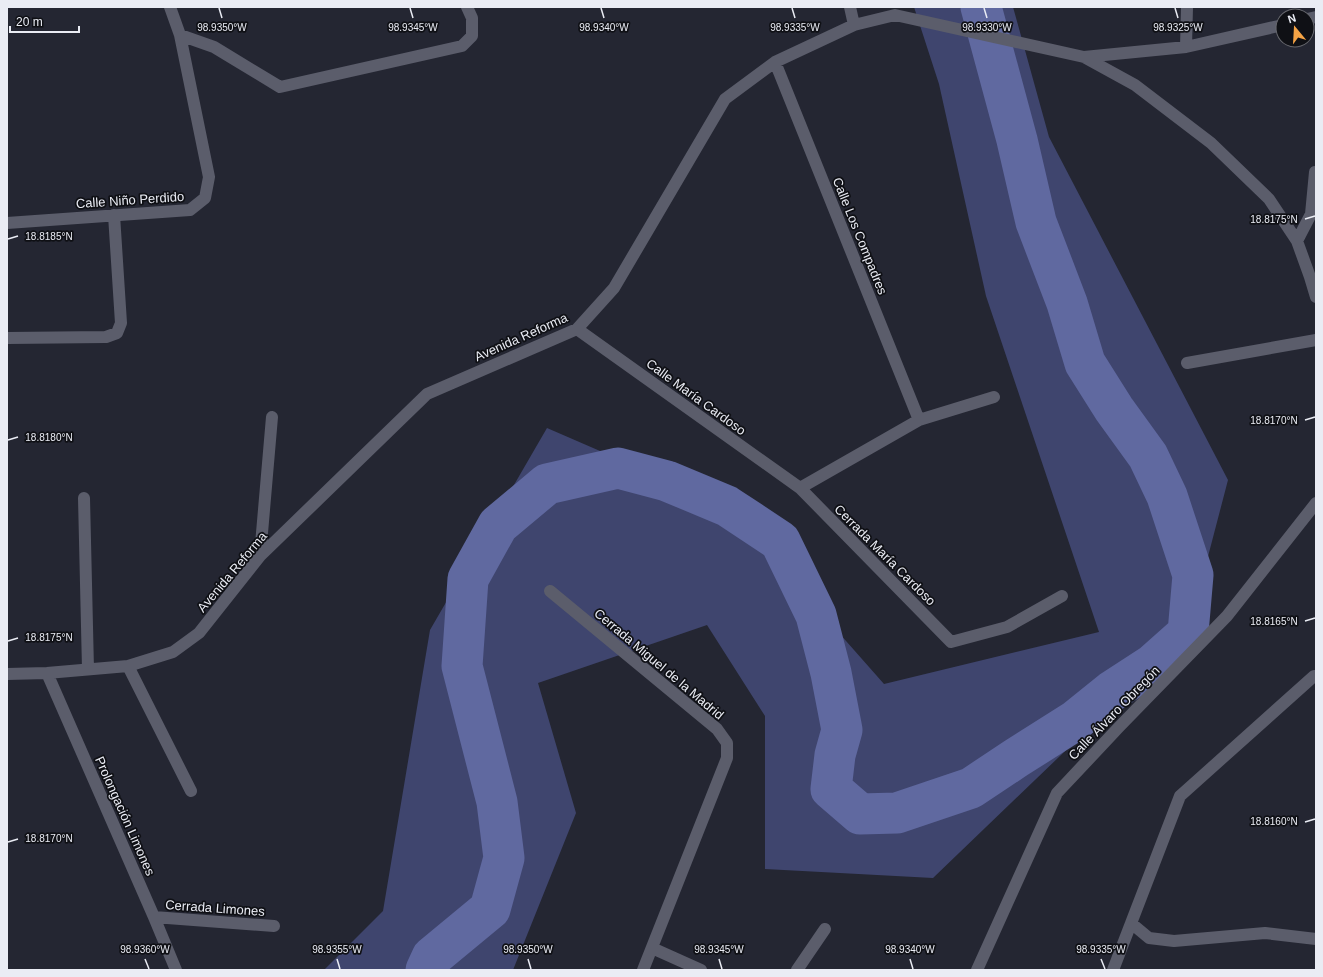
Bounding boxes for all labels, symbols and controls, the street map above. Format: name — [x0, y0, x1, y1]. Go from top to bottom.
scale bar — [10, 8, 79, 34]
north arrow — [1275, 8, 1315, 48]
text: N — [1286, 12, 1298, 25]
text: 20 m — [16, 15, 43, 29]
text: 98.9350°W — [197, 22, 247, 33]
text: 98.9345°W — [388, 22, 438, 33]
text: 98.9340°W — [579, 22, 629, 33]
text: 98.9335°W — [770, 22, 820, 33]
text: 98.9330°W — [962, 22, 1012, 33]
text: 98.9325°W — [1153, 22, 1203, 33]
street label: Calle Los Compadres — [830, 175, 891, 297]
street label: Calle Niño Perdido — [75, 189, 185, 211]
text: 18.8175°N — [1250, 214, 1298, 225]
text: 18.8185°N — [25, 231, 73, 242]
street label: Avenida Reforma — [472, 309, 571, 364]
street label: Calle María Cardoso — [643, 356, 749, 438]
text: 18.8170°N — [1250, 415, 1298, 426]
text: 18.8180°N — [25, 432, 73, 443]
street label: Cerrada María Cardoso — [831, 501, 939, 609]
street label: Avenida Reforma — [194, 528, 270, 615]
street label: Cerrada Miguel de la Madrid — [591, 606, 727, 722]
text: 18.8165°N — [1250, 616, 1298, 627]
text: 18.8175°N — [25, 632, 73, 643]
street label: Calle Álvaro Obregón — [1065, 663, 1163, 763]
street label: Prolongación Limones — [92, 754, 158, 878]
text: 18.8160°N — [1250, 816, 1298, 827]
text: 18.8170°N — [25, 833, 73, 844]
street label: Cerrada Limones — [165, 897, 266, 919]
text: 98.9360°W — [120, 944, 170, 955]
text: 98.9355°W — [312, 944, 362, 955]
text: 98.9350°W — [503, 944, 553, 955]
text: 98.9345°W — [694, 944, 744, 955]
text: 98.9340°W — [885, 944, 935, 955]
text: 98.9335°W — [1076, 944, 1126, 955]

